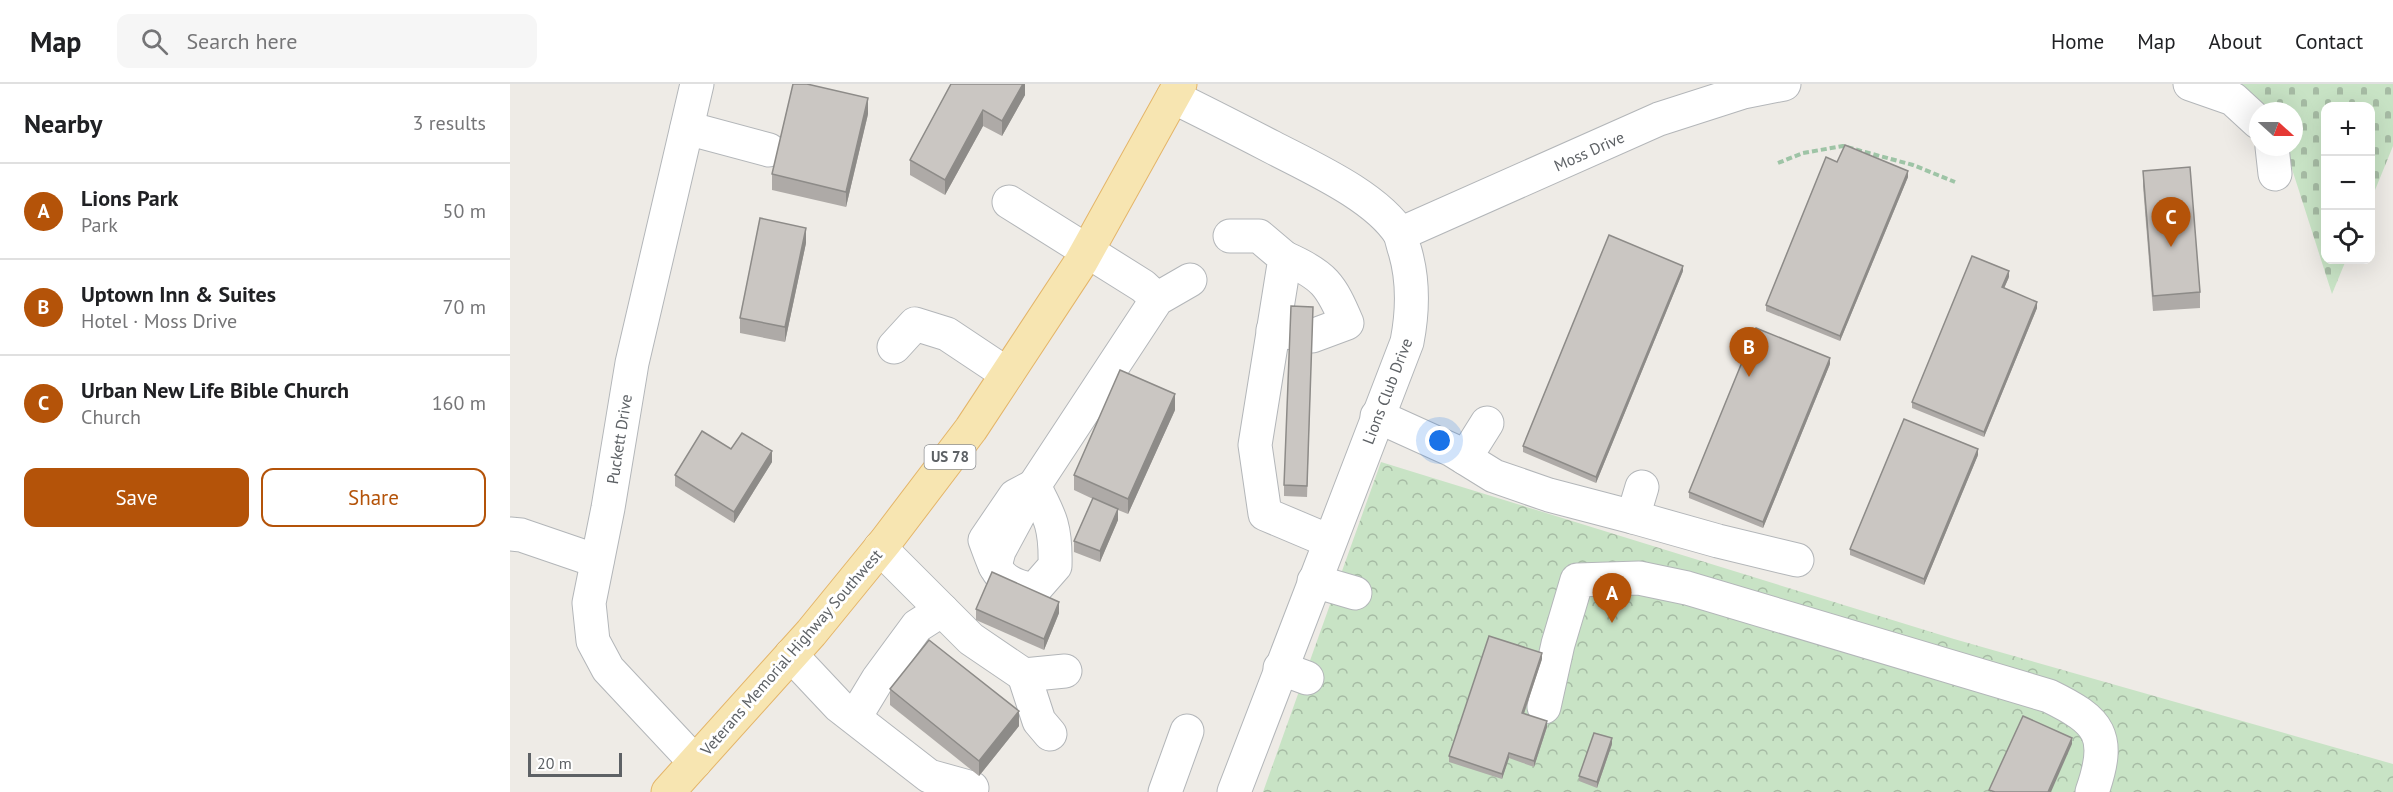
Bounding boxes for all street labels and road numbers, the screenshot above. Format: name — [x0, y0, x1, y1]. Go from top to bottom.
street label: Moss Drive — [1551, 127, 1627, 175]
street label: Lions Club Drive — [1358, 335, 1416, 447]
street label: Puckett Drive — [602, 393, 636, 485]
road number: US 78 — [924, 445, 976, 469]
street label: Veterans Memorial Highway Southwest — [695, 544, 886, 760]

